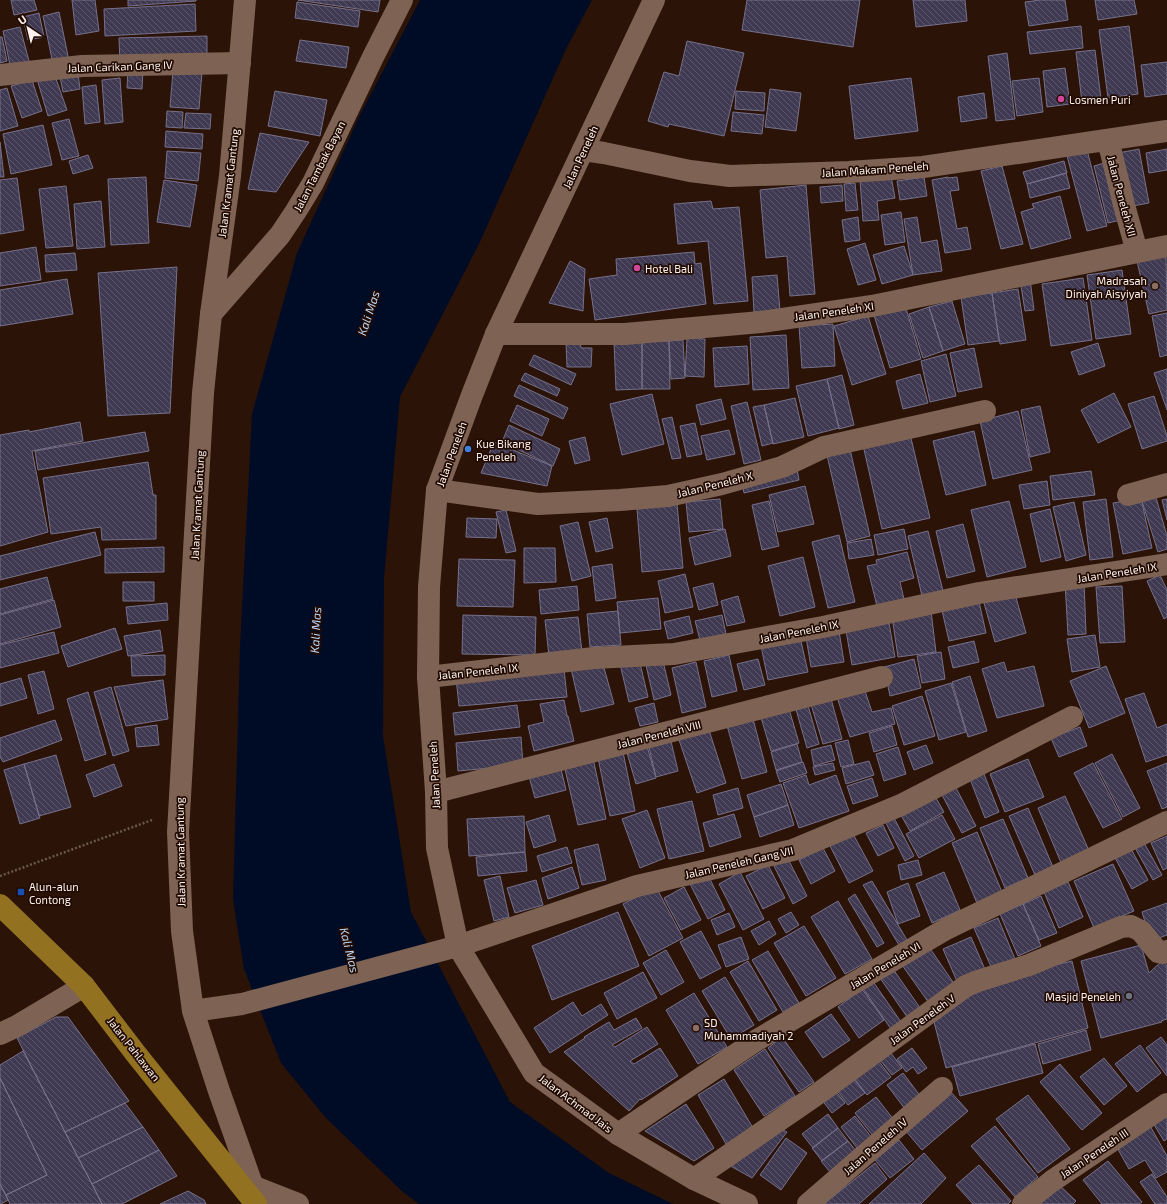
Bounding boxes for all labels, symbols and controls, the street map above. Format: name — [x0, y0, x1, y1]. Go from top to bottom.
north arrow — [8, 8, 48, 48]
text: U — [15, 12, 29, 27]
street label: Jalan Carikan Gang IV — [67, 58, 173, 74]
place label: Losmen Puri — [1069, 93, 1131, 106]
marker: Losmen Puri — [1056, 94, 1066, 104]
street label: Jalan Tambak Bayan — [291, 118, 347, 214]
street label: Jalan Peneleh — [560, 123, 600, 191]
street label: Jalan Kramat Gantung — [215, 128, 241, 238]
street label: Jalan Peneleh XII — [1105, 154, 1139, 238]
street label: Jalan Makam Peneleh — [821, 159, 929, 179]
place label: Hotel Bali — [645, 262, 693, 275]
marker: Hotel Bali — [632, 263, 642, 273]
place label: Madrasah Diniyah Aisyiyah — [1066, 274, 1147, 300]
marker: Madrasah Diniyah Aisyiyah — [1150, 281, 1160, 291]
water label: Kali Mas — [354, 289, 382, 337]
street label: Jalan Peneleh XI — [793, 299, 875, 323]
street label: Jalan Peneleh — [433, 420, 469, 488]
place label: Kue Bikang Peneleh — [476, 437, 531, 463]
marker: Kue Bikang Peneleh — [463, 444, 473, 454]
street label: Jalan Kramat Gantung — [188, 450, 206, 560]
street label: Jalan Peneleh X — [676, 468, 754, 500]
street label: Jalan Peneleh IX — [1076, 559, 1158, 585]
water label: Kali Mas — [307, 606, 323, 654]
street label: Jalan Peneleh IX — [758, 617, 840, 645]
street label: Jalan Peneleh IX — [437, 660, 519, 682]
street label: Jalan Peneleh VIII — [616, 717, 702, 751]
street label: Jalan Peneleh — [426, 741, 442, 809]
street label: Jalan Kramat Gantung — [173, 797, 187, 907]
street label: Jalan Peneleh Gang VII — [684, 843, 794, 881]
place label: Alun-alun Contong — [29, 880, 79, 906]
marker: Alun-alun Contong — [16, 887, 26, 897]
water label: Kali Mas — [338, 926, 362, 974]
street label: Jalan Peneleh VI — [847, 939, 923, 991]
place label: Masjid Peneleh — [1045, 990, 1121, 1004]
street label: Jalan Peneleh V — [887, 991, 957, 1047]
marker: Masjid Peneleh — [1124, 991, 1134, 1001]
street label: Jalan Pahlawan — [105, 1014, 163, 1084]
place label: SD Muhammadiyah 2 — [704, 1016, 794, 1042]
marker: SD Muhammadiyah 2 — [691, 1023, 701, 1033]
street label: Jalan Achmad Jais — [537, 1071, 616, 1135]
street label: Jalan Peneleh IV — [840, 1115, 910, 1177]
street label: Jalan Peneleh III — [1058, 1125, 1130, 1181]

